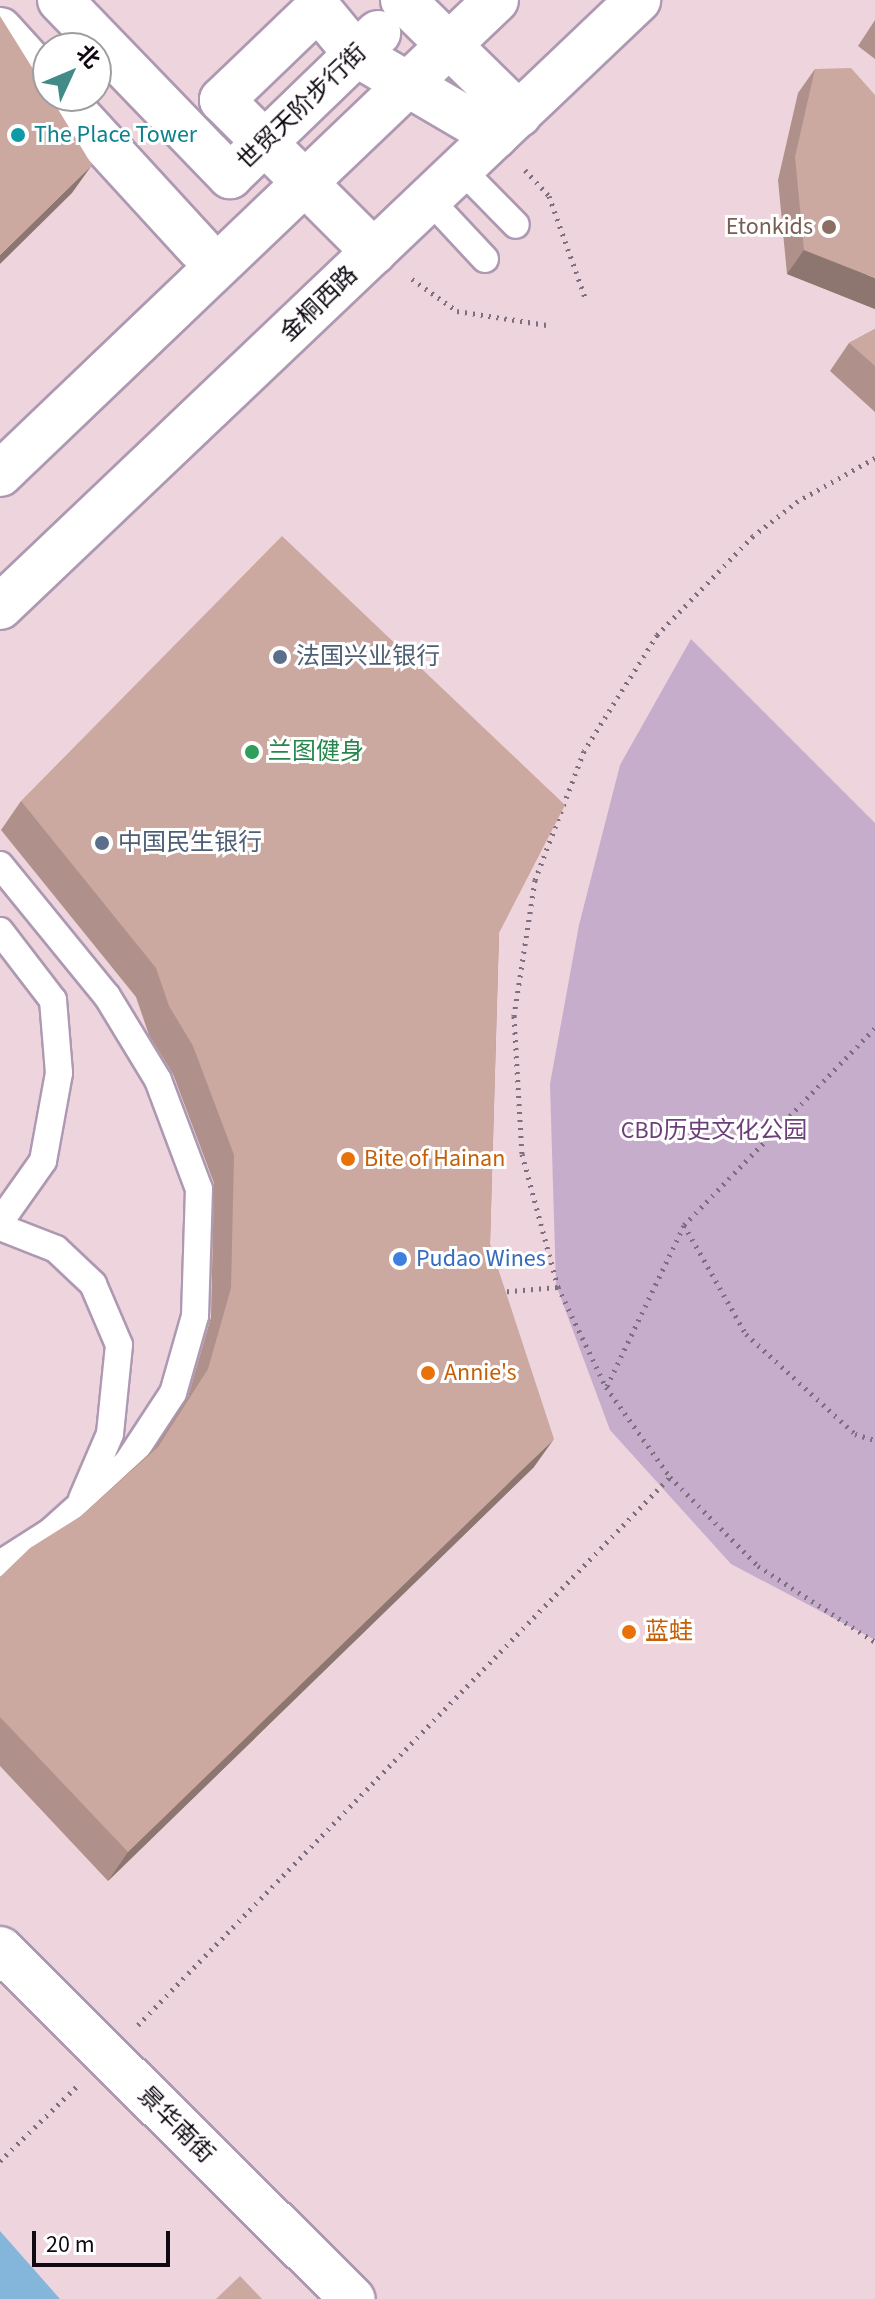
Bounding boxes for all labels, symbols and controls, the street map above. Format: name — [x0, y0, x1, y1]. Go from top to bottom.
north arrow — [32, 32, 112, 112]
text: 北 — [69, 38, 107, 76]
street label: 世贸天阶步行街 — [232, 38, 372, 176]
place label: The Place Tower — [34, 121, 197, 149]
marker: The Place Tower — [9, 126, 27, 144]
place label: Etonkids — [726, 213, 813, 241]
marker: Etonkids — [820, 218, 838, 236]
street label: 金桐西路 — [274, 260, 364, 348]
place label: 法国兴业银行 — [296, 643, 440, 671]
marker: 法国兴业银行 — [271, 648, 289, 666]
place label: 兰图健身 — [268, 738, 364, 766]
marker: 兰图健身 — [243, 743, 261, 761]
place label: 中国民生银行 — [118, 829, 262, 857]
marker: 中国民生银行 — [93, 834, 111, 852]
park label: CBD历史文化公园 — [621, 1117, 807, 1145]
place label: Bite of Hainan — [364, 1145, 505, 1173]
marker: Bite of Hainan — [339, 1150, 357, 1168]
place label: Pudao Wines — [416, 1245, 546, 1273]
marker: Pudao Wines — [391, 1250, 409, 1268]
place label: Annie's — [444, 1359, 517, 1387]
marker: Annie's — [419, 1364, 437, 1382]
place label: 蓝蛙 — [645, 1618, 693, 1646]
marker: 蓝蛙 — [620, 1623, 638, 1641]
street label: 景华南街 — [132, 2081, 220, 2169]
scale bar — [36, 2215, 174, 2265]
text: 20 m — [46, 2227, 95, 2262]

